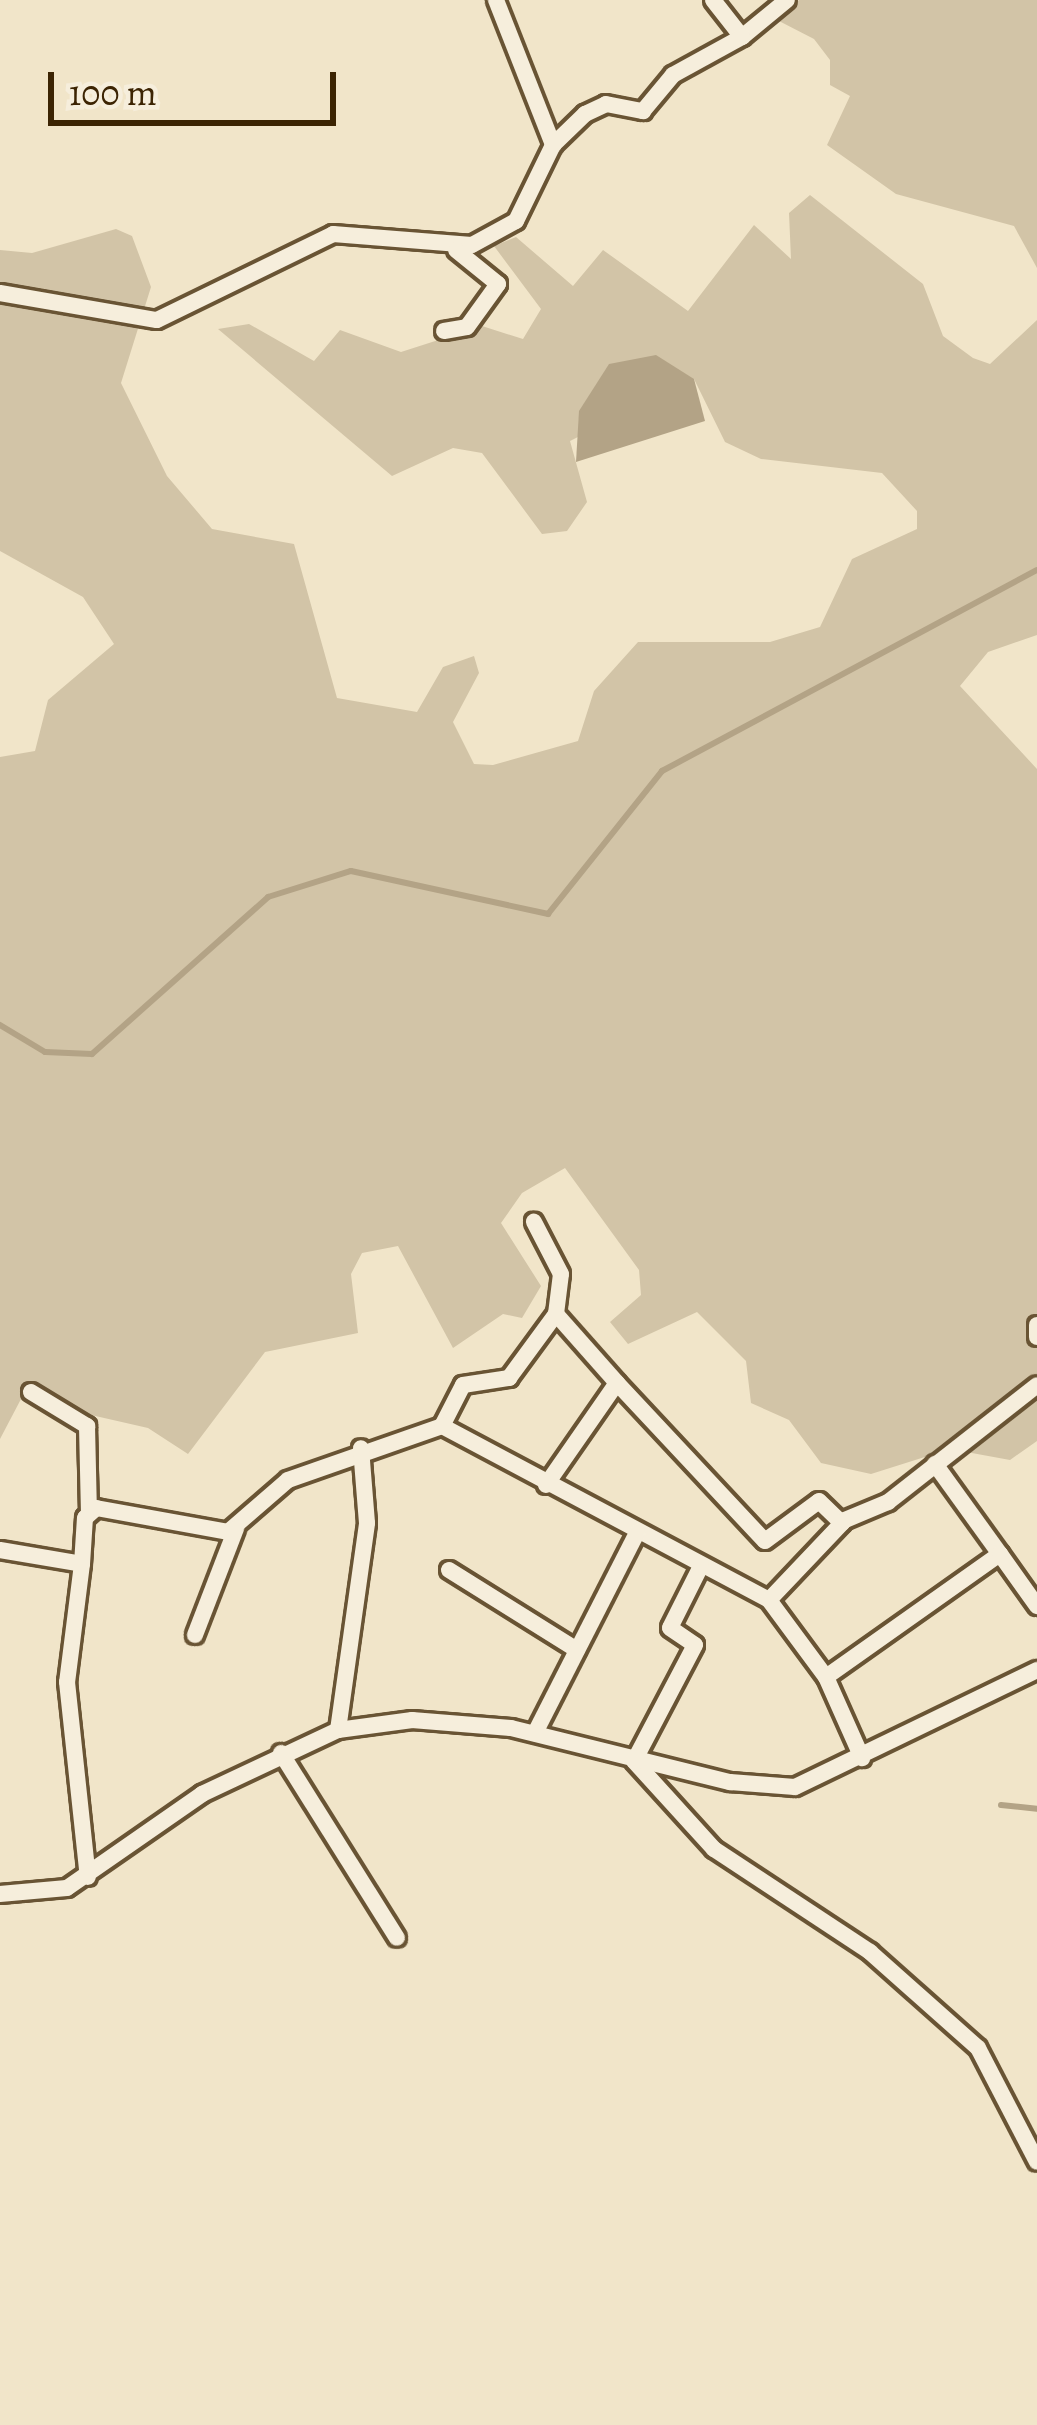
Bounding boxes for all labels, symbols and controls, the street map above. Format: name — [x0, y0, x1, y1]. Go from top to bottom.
scale bar — [54, 48, 342, 122]
text: 100 m — [69, 68, 157, 117]

